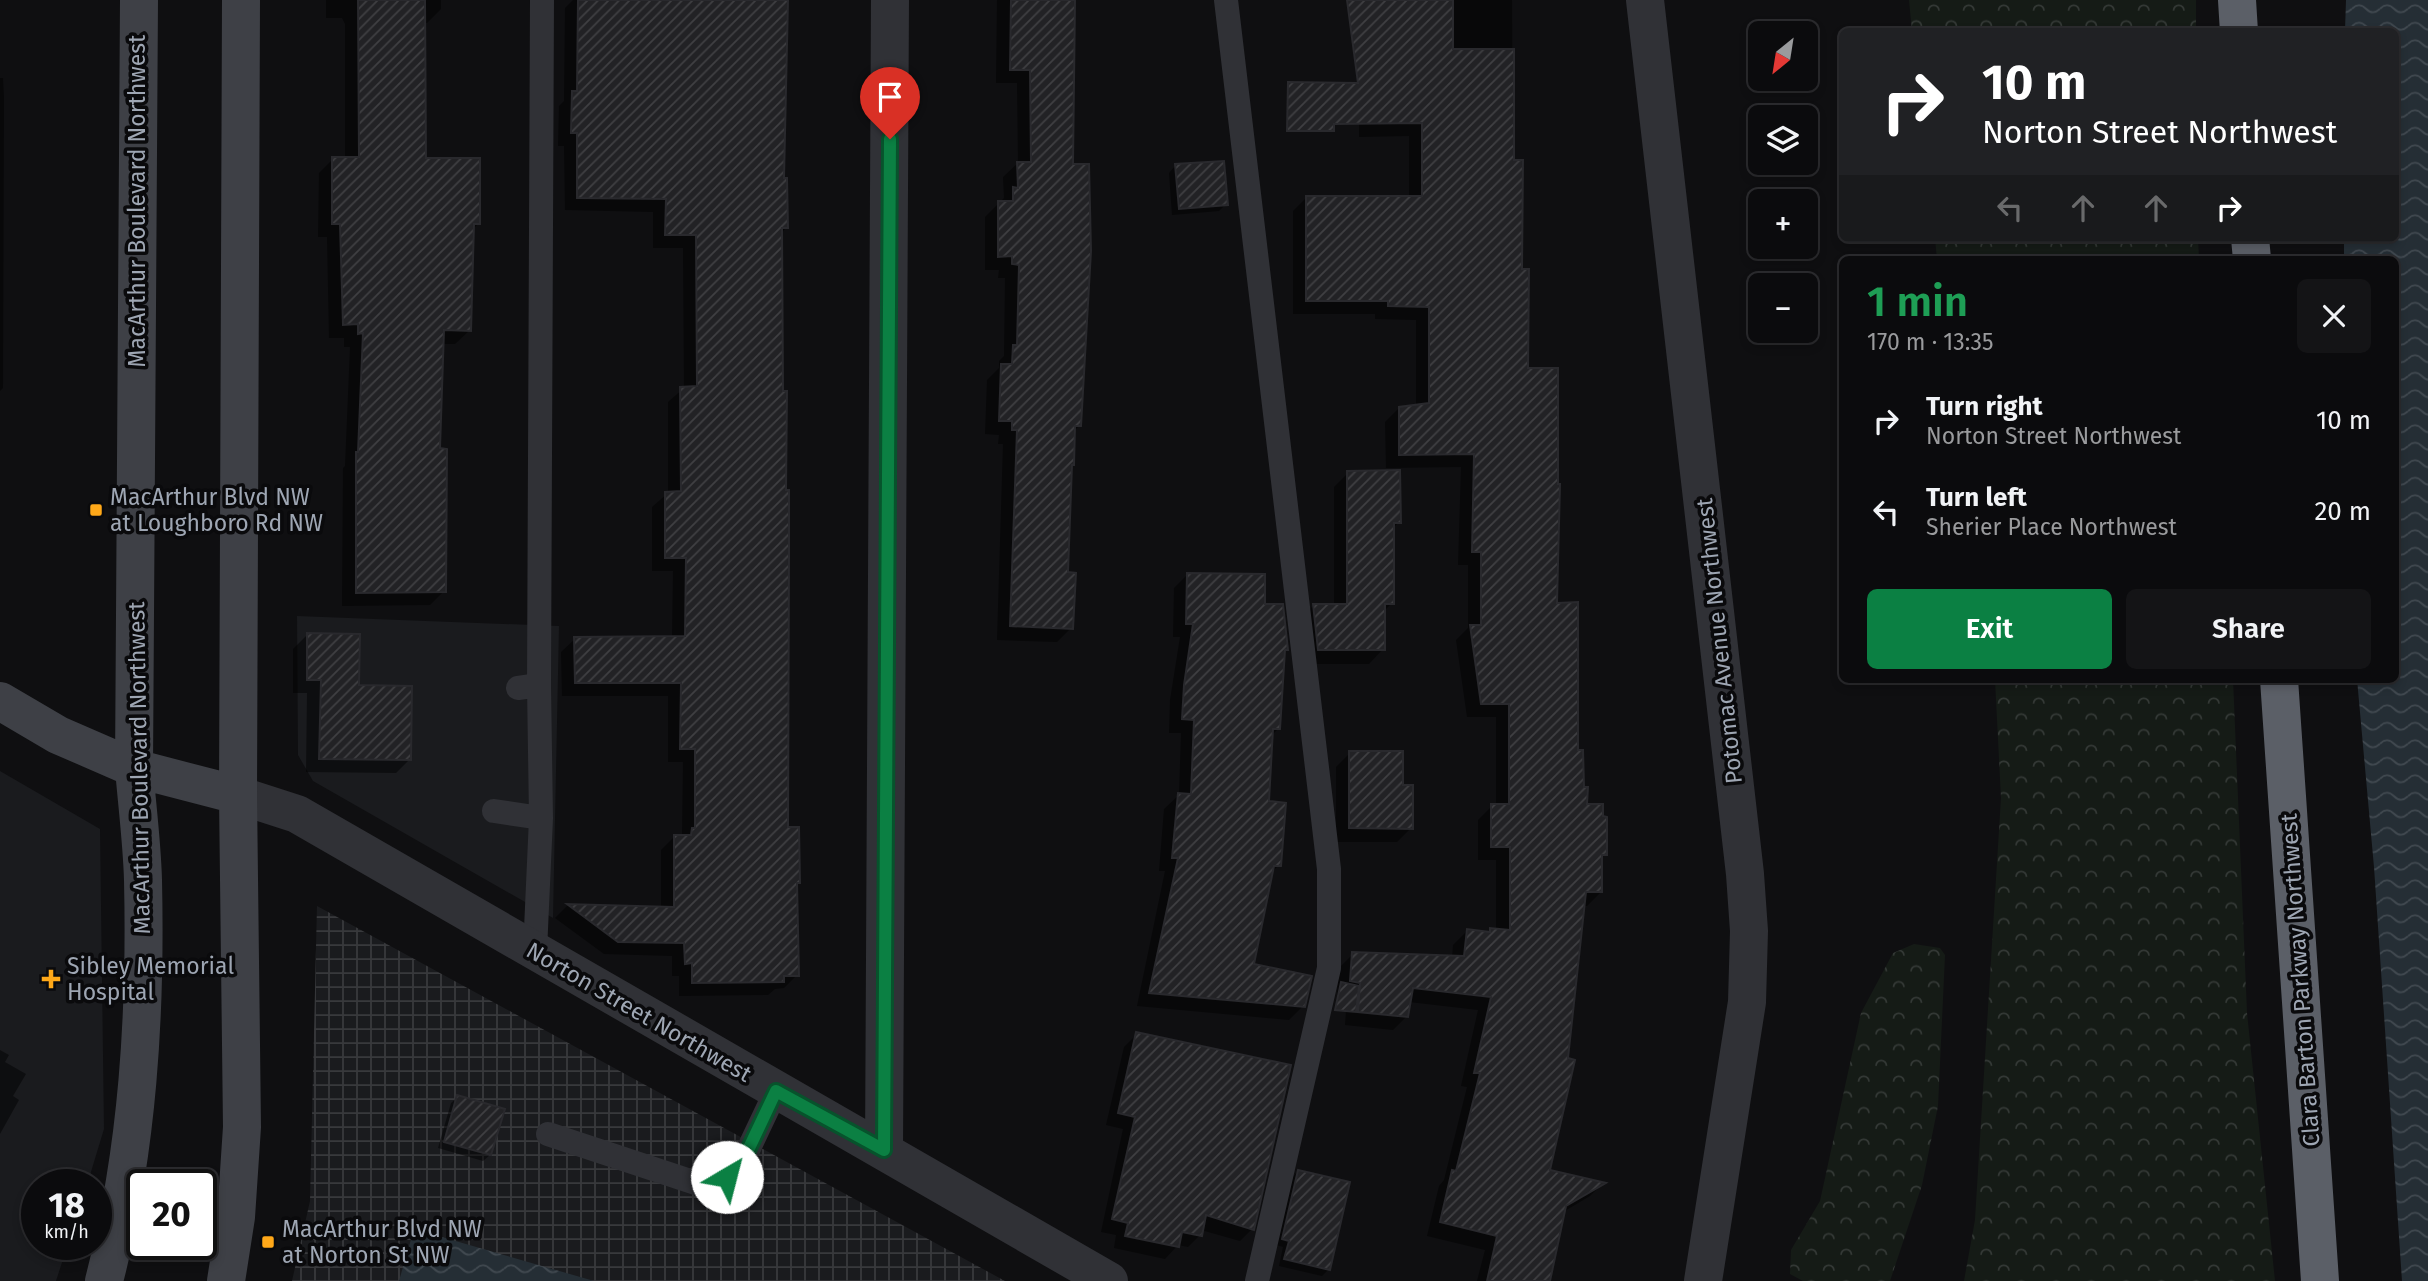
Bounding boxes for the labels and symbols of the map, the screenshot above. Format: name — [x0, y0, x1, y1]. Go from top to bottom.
north arrow — [1748, 21, 1818, 91]
street label: MacArthur Boulevard Northwest — [123, 34, 151, 367]
pin — [860, 67, 920, 139]
place label: MacArthur Blvd NW at Loughboro Rd NW — [110, 483, 323, 537]
street label: Potomac Avenue Northwest — [1690, 496, 1748, 785]
marker: MacArthur Blvd NW at Loughboro Rd NW — [88, 502, 104, 518]
street label: MacArthur Boulevard Northwest — [122, 601, 156, 935]
street label: Clara Barton Parkway Northwest — [2274, 812, 2326, 1147]
street label: Norton Street Northwest — [521, 936, 757, 1088]
place label: Sibley Memorial Hospital — [67, 952, 234, 1006]
marker: Sibley Memorial Hospital — [41, 969, 61, 989]
position arrow — [690, 1140, 764, 1214]
speed limit sign: 20 — [126, 1169, 217, 1260]
place label: MacArthur Blvd NW at Norton St NW — [282, 1215, 482, 1269]
marker: MacArthur Blvd NW at Norton St NW — [260, 1234, 276, 1250]

